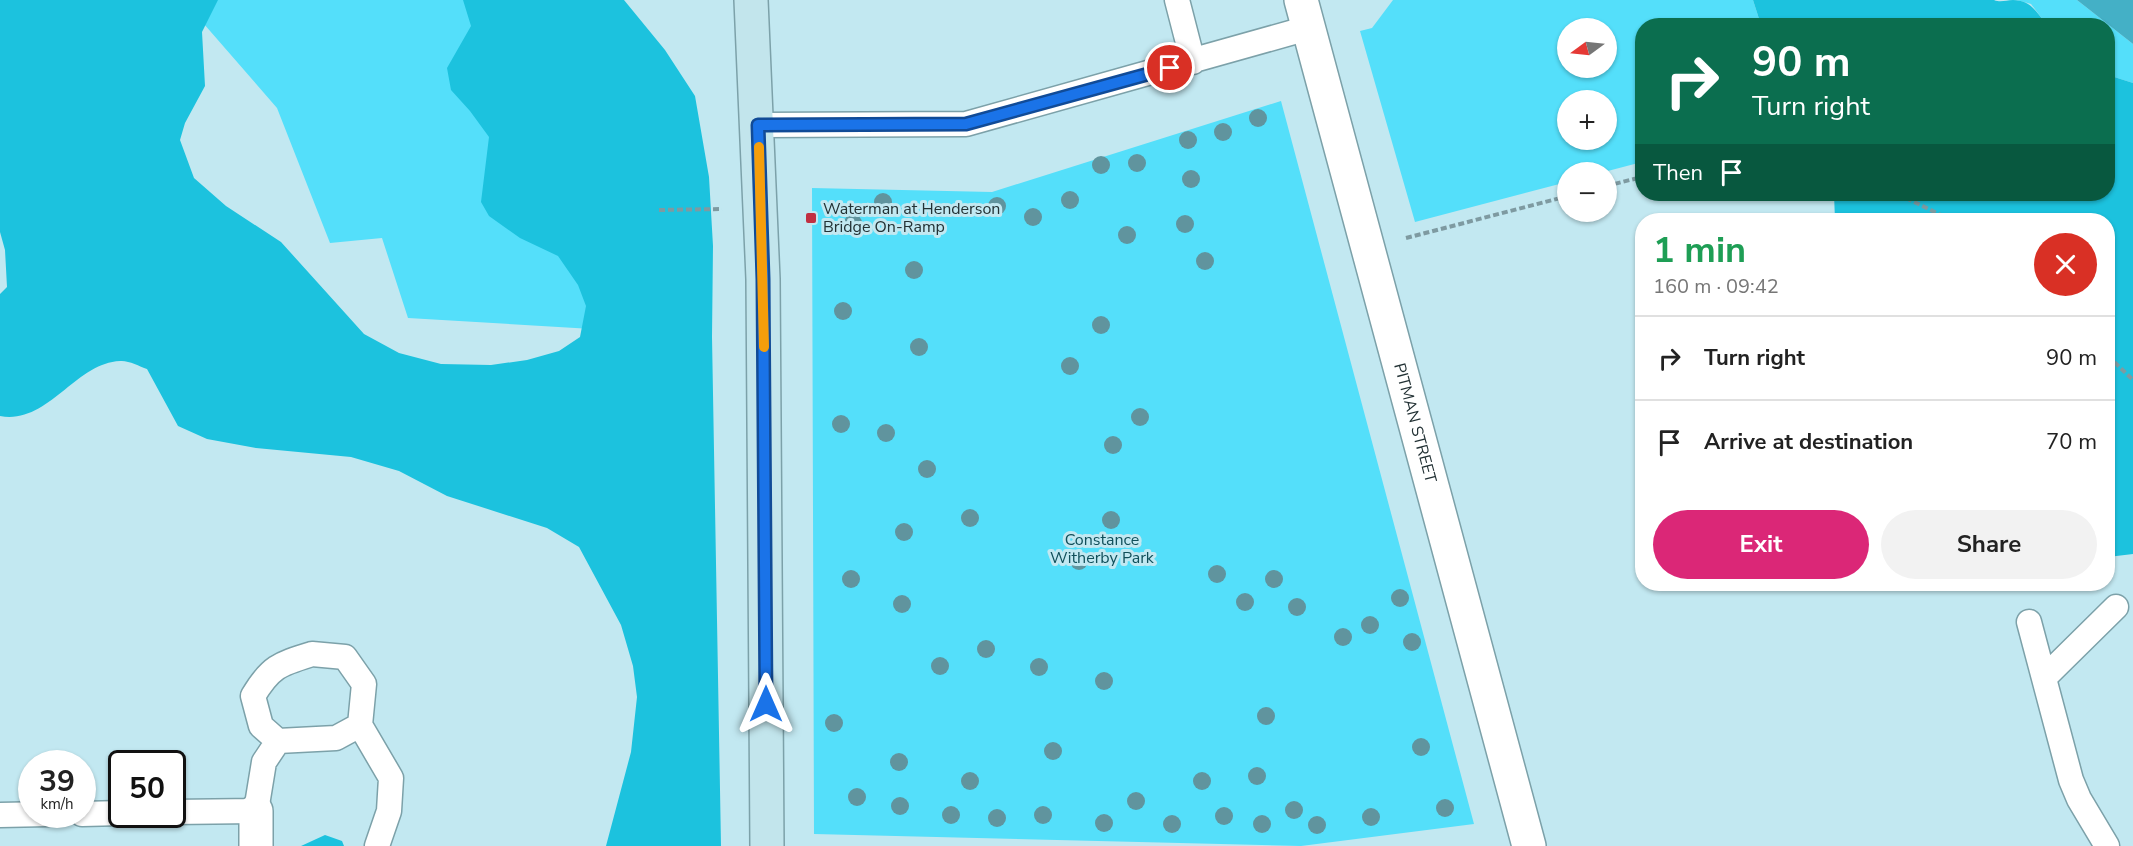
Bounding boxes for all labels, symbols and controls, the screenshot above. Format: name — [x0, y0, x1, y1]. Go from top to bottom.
north arrow — [1557, 18, 1617, 78]
map controls — [1557, 18, 1617, 222]
text: 90 m — [1752, 34, 1851, 91]
pin — [1144, 42, 1195, 93]
icon: right — [1653, 42, 1731, 120]
icon: arrive — [1153, 51, 1186, 84]
text: Turn right — [1752, 88, 1870, 125]
button: + — [1557, 90, 1617, 150]
icon: arrive — [1715, 156, 1748, 189]
text: Then — [1653, 158, 1703, 188]
button: − — [1557, 162, 1617, 222]
place label: Waterman at Henderson Bridge On-Ramp — [823, 198, 1000, 238]
marker: Waterman at Henderson Bridge On-Ramp — [804, 211, 818, 225]
text: 1 min — [1653, 226, 1746, 275]
button: close — [2034, 233, 2097, 296]
text: 160 m · 09:42 — [1653, 273, 1779, 300]
icon: right — [1653, 342, 1686, 375]
text: Turn right — [1704, 343, 1805, 373]
text: 90 m — [2046, 343, 2097, 373]
street label: PITMAN STREET — [1388, 361, 1442, 486]
icon: arrive — [1653, 426, 1686, 459]
text: Arrive at destination — [1704, 427, 1913, 457]
text: 70 m — [2046, 427, 2097, 457]
button: Exit — [1653, 510, 1869, 579]
button: Share — [1881, 510, 2097, 579]
park label: Constance Witherby Park — [1050, 529, 1155, 569]
position arrow — [734, 672, 798, 736]
speed limit sign: 50 — [108, 750, 186, 828]
text: 39 — [39, 761, 75, 802]
text: km/h — [40, 794, 74, 814]

